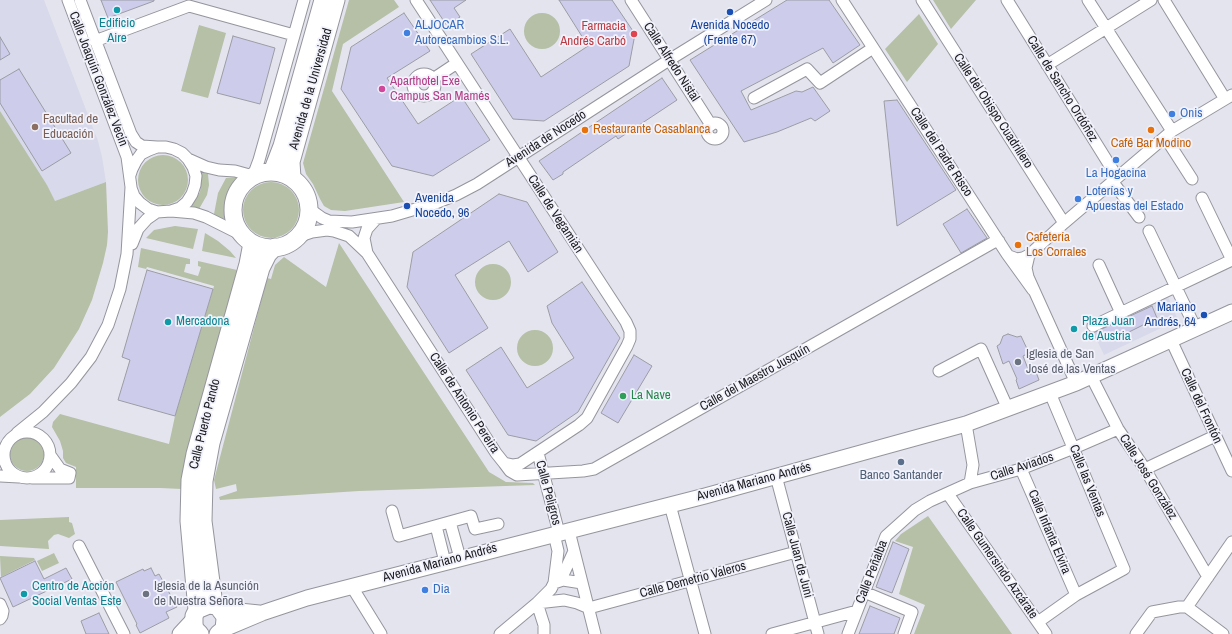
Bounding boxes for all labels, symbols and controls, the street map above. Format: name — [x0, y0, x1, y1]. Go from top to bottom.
marker: Edificio Aire — [112, 5, 122, 15]
marker: Avenida Nocedo (Frente 67) — [725, 7, 735, 17]
street label: Calle Joaquín González Vecín — [65, 10, 131, 148]
place label: Edificio Aire — [99, 16, 135, 47]
place label: ALJOCAR Autorecambios S.L. — [415, 18, 509, 49]
place label: Avenida Nocedo (Frente 67) — [691, 18, 769, 49]
place label: Farmacia Andrés Carbó — [560, 19, 626, 50]
street label: Calle Alfredo Nistal — [640, 19, 702, 105]
street label: Avenida de la Universidad — [286, 27, 336, 151]
marker: ALJOCAR Autorecambios S.L. — [402, 28, 412, 38]
marker: Farmacia Andrés Carbó — [629, 29, 639, 39]
street label: Calle de Sancho Ordóñez — [1023, 33, 1101, 145]
street label: Calle del Obispo Cuadrillero — [950, 51, 1036, 171]
place label: Aparthotel Exe Campus San Mamés — [390, 74, 490, 105]
marker: Aparthotel Exe Campus San Mamés — [377, 84, 387, 94]
street label: Calle del Padre Risco — [906, 105, 976, 199]
place label: Onis — [1180, 106, 1203, 122]
street label: Avenida de Nocedo — [503, 107, 589, 171]
marker: Onis — [1167, 109, 1177, 119]
place label: Facultad de Educación — [43, 112, 98, 143]
marker: Facultad de Educación — [30, 122, 40, 132]
place label: Restaurante Casablanca — [593, 122, 710, 138]
marker: Restaurante Casablanca — [580, 125, 590, 135]
marker: Café Bar Modino — [1146, 125, 1156, 135]
place label: Café Bar Modino — [1111, 136, 1191, 152]
marker: La Hogacina — [1111, 155, 1121, 165]
place label: La Hogacina — [1086, 166, 1146, 182]
street label: Calle de Vegamián — [524, 172, 586, 256]
place label: Loterías y Apuestas del Estado — [1086, 184, 1184, 215]
place label: Avenida Nocedo, 96 — [415, 191, 470, 222]
marker: Loterías y Apuestas del Estado — [1073, 194, 1083, 204]
marker: Avenida Nocedo, 96 — [402, 201, 412, 211]
place label: Cafetería Los Corrales — [1026, 230, 1086, 261]
marker: Cafetería Los Corrales — [1013, 240, 1023, 250]
place label: Mariano Andrés, 64 — [1144, 300, 1196, 331]
marker: Mariano Andrés, 64 — [1199, 310, 1209, 320]
place label: Mercadona — [176, 314, 229, 330]
place label: Plaza Juan de Austria — [1082, 314, 1135, 345]
marker: Mercadona — [163, 317, 173, 327]
marker: Plaza Juan de Austria — [1069, 324, 1079, 334]
street label: Calle del Maestro Jusquín — [697, 341, 813, 415]
place label: Iglesia de San José de las Ventas — [1026, 347, 1115, 378]
street label: Calle de Antonio Pereira — [426, 350, 502, 456]
marker: Iglesia de San José de las Ventas — [1013, 357, 1023, 367]
street label: Calle del Frontón — [1177, 366, 1225, 446]
street label: Calle Puerto Pando — [186, 377, 224, 471]
place label: La Nave — [631, 388, 671, 404]
marker: La Nave — [618, 391, 628, 401]
street label: Calle José González — [1115, 431, 1181, 523]
street label: Calle las Ventas — [1065, 443, 1109, 519]
street label: Calle Aviados — [988, 449, 1056, 485]
marker: Banco Santander — [896, 457, 906, 467]
street label: Calle Peligros — [532, 459, 564, 527]
street label: Avenida Mariano Andrés — [695, 459, 813, 505]
place label: Banco Santander — [860, 468, 942, 484]
street label: Calle Infanta Elvira — [1024, 488, 1074, 576]
street label: Calle Gumersindo Azcárate — [953, 506, 1041, 622]
street label: Calle Juan de Juni — [778, 510, 816, 600]
street label: Calle Peñalba — [853, 538, 891, 606]
street label: Avenida Mariano Andrés — [381, 540, 499, 586]
street label: Calle Demetrio Valeros — [638, 558, 748, 602]
place label: Centro de Acción Social Ventas Este — [32, 579, 121, 610]
place label: Iglesia de la Asunción de Nuestra Señora — [154, 579, 259, 610]
place label: Dia — [433, 582, 450, 598]
marker: Dia — [420, 585, 430, 595]
marker: Centro de Acción Social Ventas Este — [19, 589, 29, 599]
marker: Iglesia de la Asunción de Nuestra Señora — [141, 589, 151, 599]

